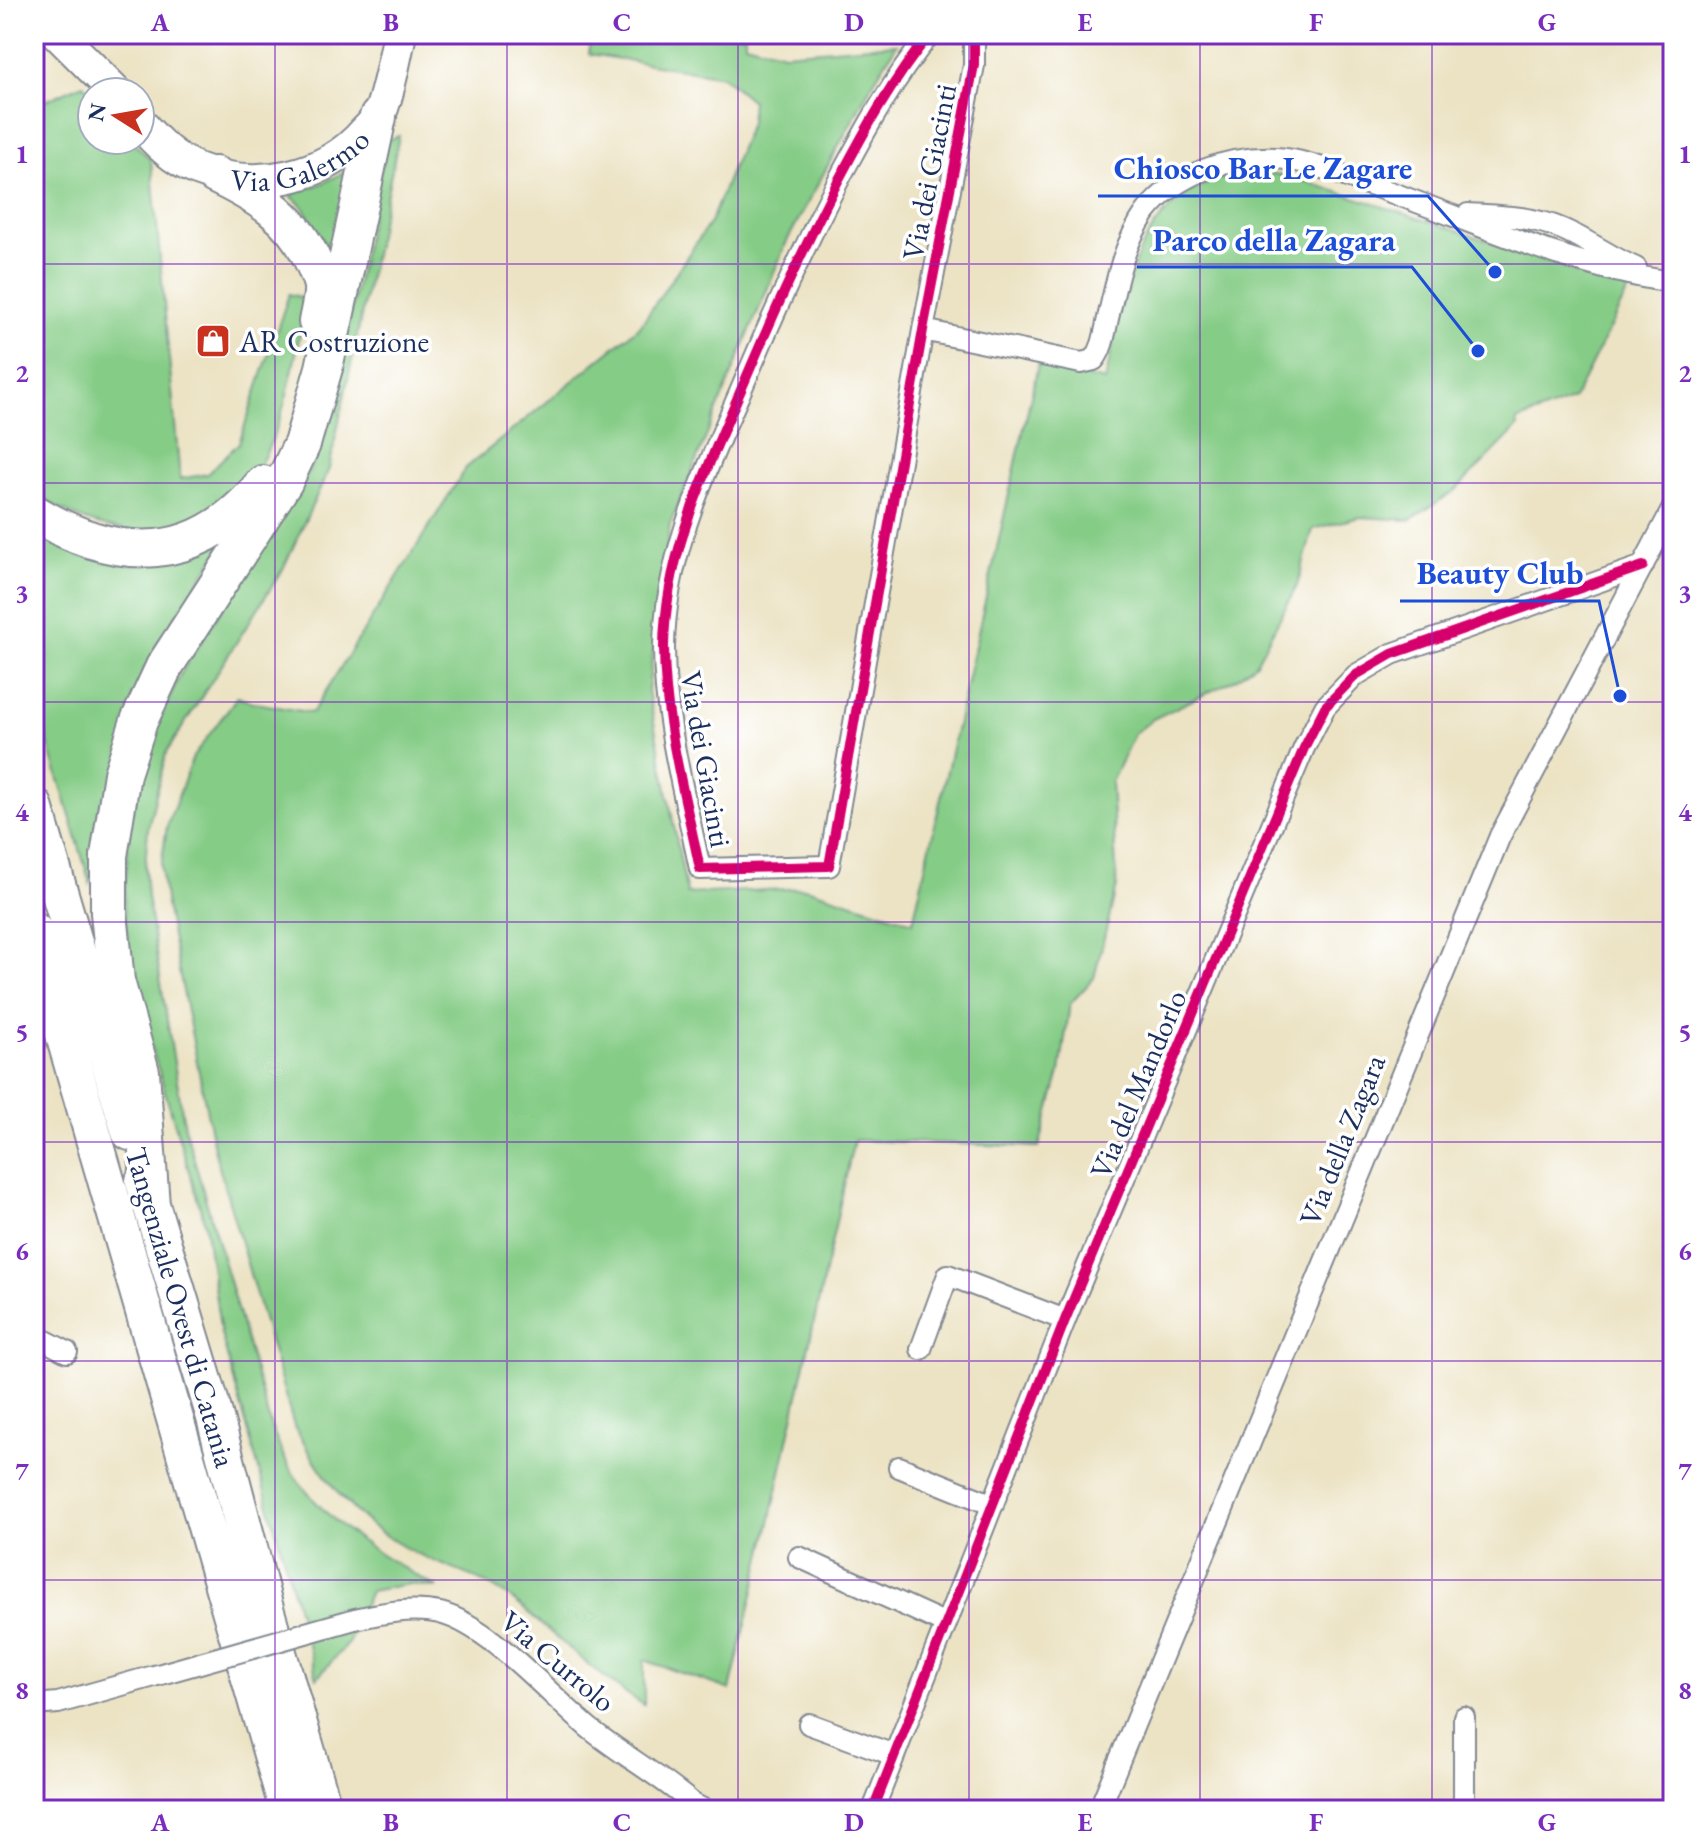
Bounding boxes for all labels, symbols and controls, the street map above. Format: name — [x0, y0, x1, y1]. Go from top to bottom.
text: A — [150, 5, 170, 39]
text: B — [383, 5, 399, 39]
text: C — [613, 5, 631, 39]
text: D — [844, 5, 864, 39]
text: E — [1078, 5, 1093, 39]
text: F — [1309, 5, 1323, 39]
text: G — [1538, 5, 1557, 39]
north arrow — [76, 76, 156, 156]
street label: Via dei Giacinti — [893, 81, 965, 263]
text: N — [81, 101, 113, 124]
street label: Via Galermo — [229, 120, 378, 200]
text: 1 — [15, 137, 29, 171]
text: 1 — [1678, 137, 1692, 171]
callout: Chiosco Bar Le Zagare — [1098, 140, 1428, 196]
text: Chiosco Bar Le Zagare — [1114, 147, 1412, 189]
callout: Parco della Zagara — [1137, 211, 1412, 267]
text: Parco della Zagara — [1153, 219, 1396, 261]
shop icon: AR Costruzione — [194, 322, 232, 360]
place label: AR Costruzione — [238, 322, 429, 361]
text: 2 — [15, 356, 29, 390]
text: 2 — [1678, 356, 1692, 390]
callout: Beauty Club — [1400, 545, 1599, 601]
text: Beauty Club — [1417, 552, 1583, 594]
text: 3 — [15, 576, 29, 610]
text: 3 — [1678, 576, 1692, 610]
street label: Via dei Giacinti — [671, 668, 741, 850]
text: 4 — [15, 795, 29, 829]
text: 4 — [1678, 795, 1692, 829]
street label: Via del Mandorlo — [1081, 984, 1195, 1184]
text: 5 — [15, 1015, 29, 1049]
text: 5 — [1678, 1015, 1692, 1049]
street label: Via della Zagara — [1290, 1049, 1394, 1231]
street label: Tangenziale Ovest di Catania — [117, 1142, 245, 1472]
text: 6 — [15, 1234, 29, 1268]
text: 6 — [1678, 1234, 1692, 1268]
text: 7 — [15, 1454, 29, 1488]
text: 7 — [1678, 1454, 1692, 1488]
street label: Via Currolo — [492, 1602, 624, 1720]
text: 8 — [15, 1673, 29, 1707]
text: 8 — [1678, 1673, 1692, 1707]
text: A — [150, 1805, 170, 1839]
text: B — [383, 1805, 399, 1839]
text: C — [613, 1805, 631, 1839]
text: D — [844, 1805, 864, 1839]
text: E — [1078, 1805, 1093, 1839]
text: F — [1309, 1805, 1323, 1839]
text: G — [1538, 1805, 1557, 1839]

